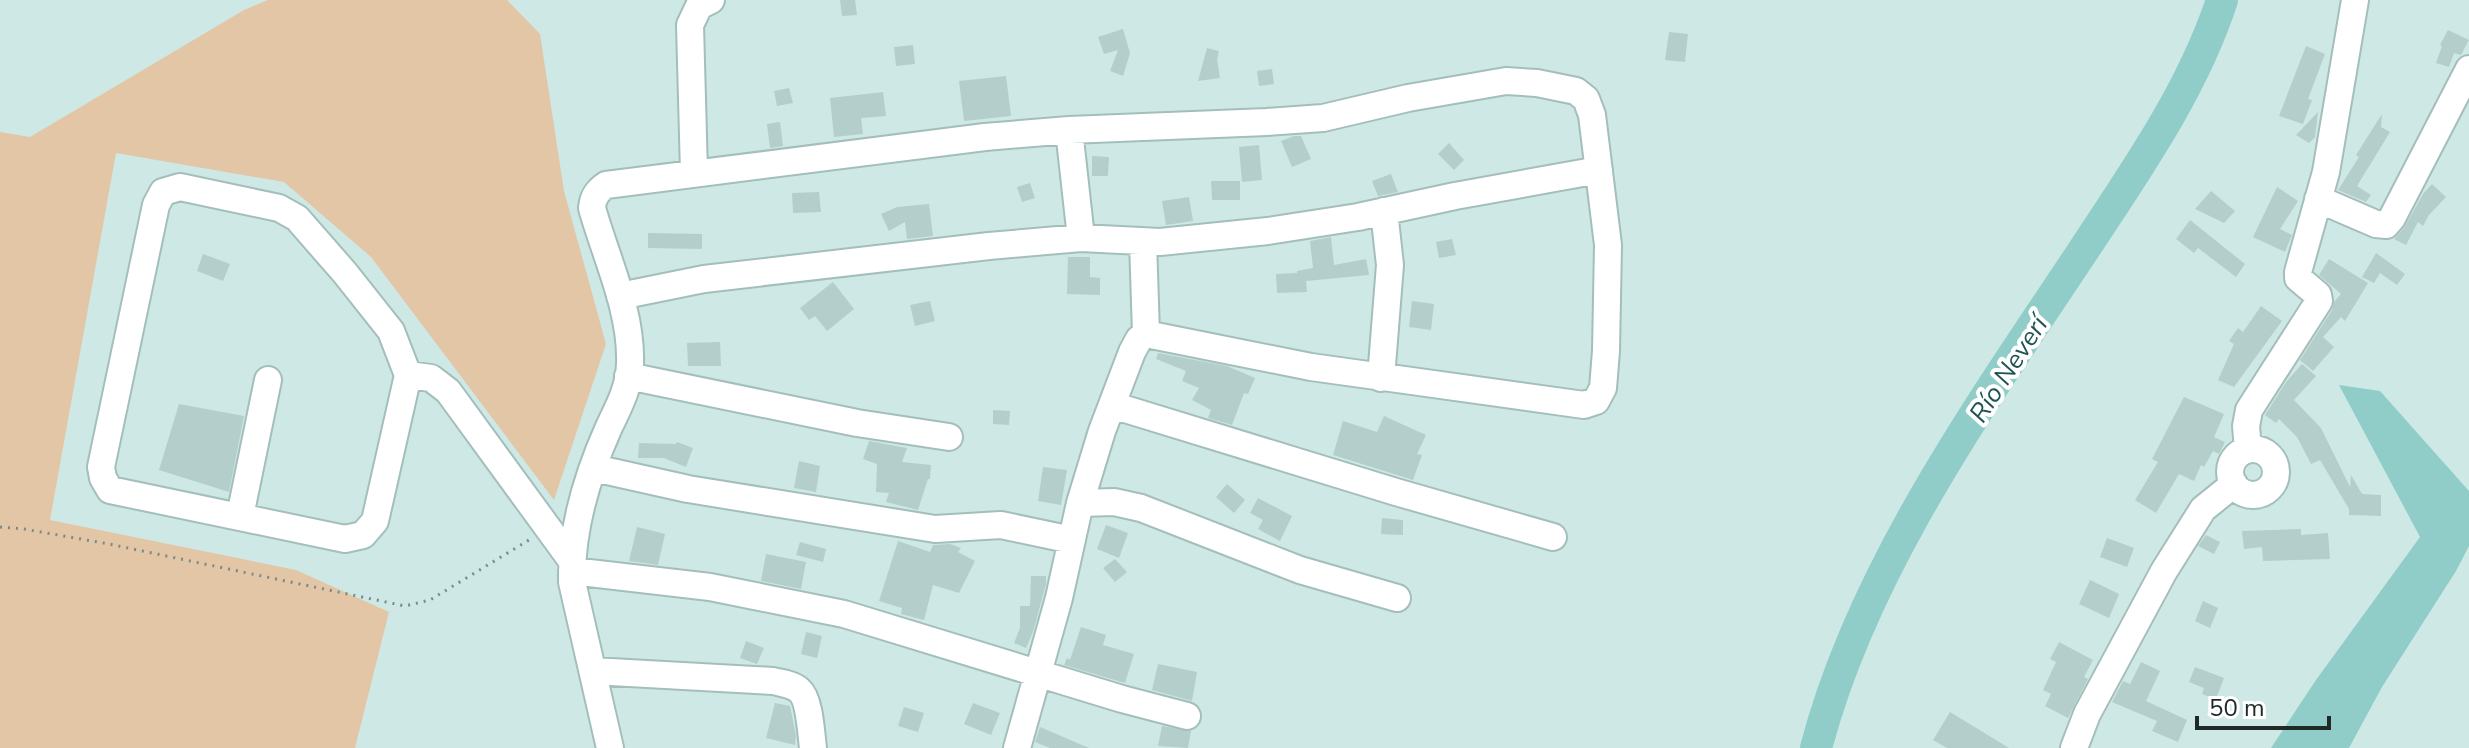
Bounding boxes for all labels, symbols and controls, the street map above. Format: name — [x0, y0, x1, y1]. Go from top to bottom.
water label: Río Neverí — [1961, 306, 2058, 429]
scale bar — [2197, 680, 2329, 730]
text: 50 m — [2209, 692, 2265, 724]

